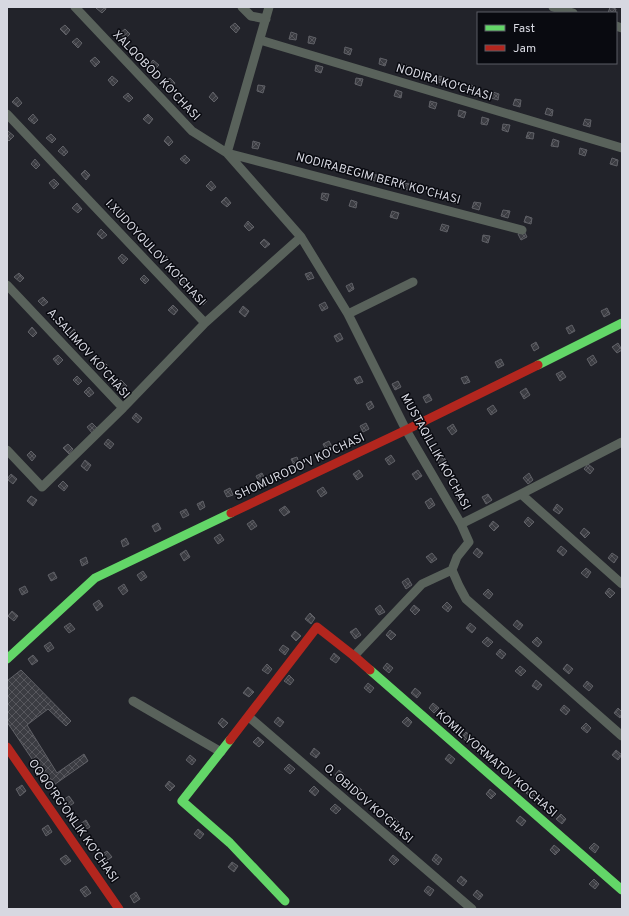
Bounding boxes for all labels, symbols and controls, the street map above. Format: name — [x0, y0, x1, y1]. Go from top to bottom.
legend — [477, 12, 617, 64]
text: Fast — [513, 21, 535, 37]
street label: XALQOBOD KO'CHASI — [109, 27, 203, 125]
text: Jam — [513, 41, 536, 57]
street label: NODIRA KO'CHASI — [394, 61, 494, 105]
street label: NODIRABEGIM BERK KO'CHASI — [294, 149, 462, 209]
street label: I.XUDOYQULOV KO'CHASI — [101, 196, 209, 310]
street label: A.SALIMOV KO'CHASI — [43, 305, 133, 403]
street label: MUSTAQILLIK KO'CHASI — [396, 391, 474, 513]
street label: SHOMURODO'V KO'CHASI — [232, 430, 368, 504]
street label: KOMIL YORMATOV KO'CHASI — [432, 707, 560, 821]
street label: OQQO'RG'ONLIK KO'CHASI — [24, 756, 122, 886]
street label: O. OBIDOV KO'CHASI — [320, 761, 416, 847]

